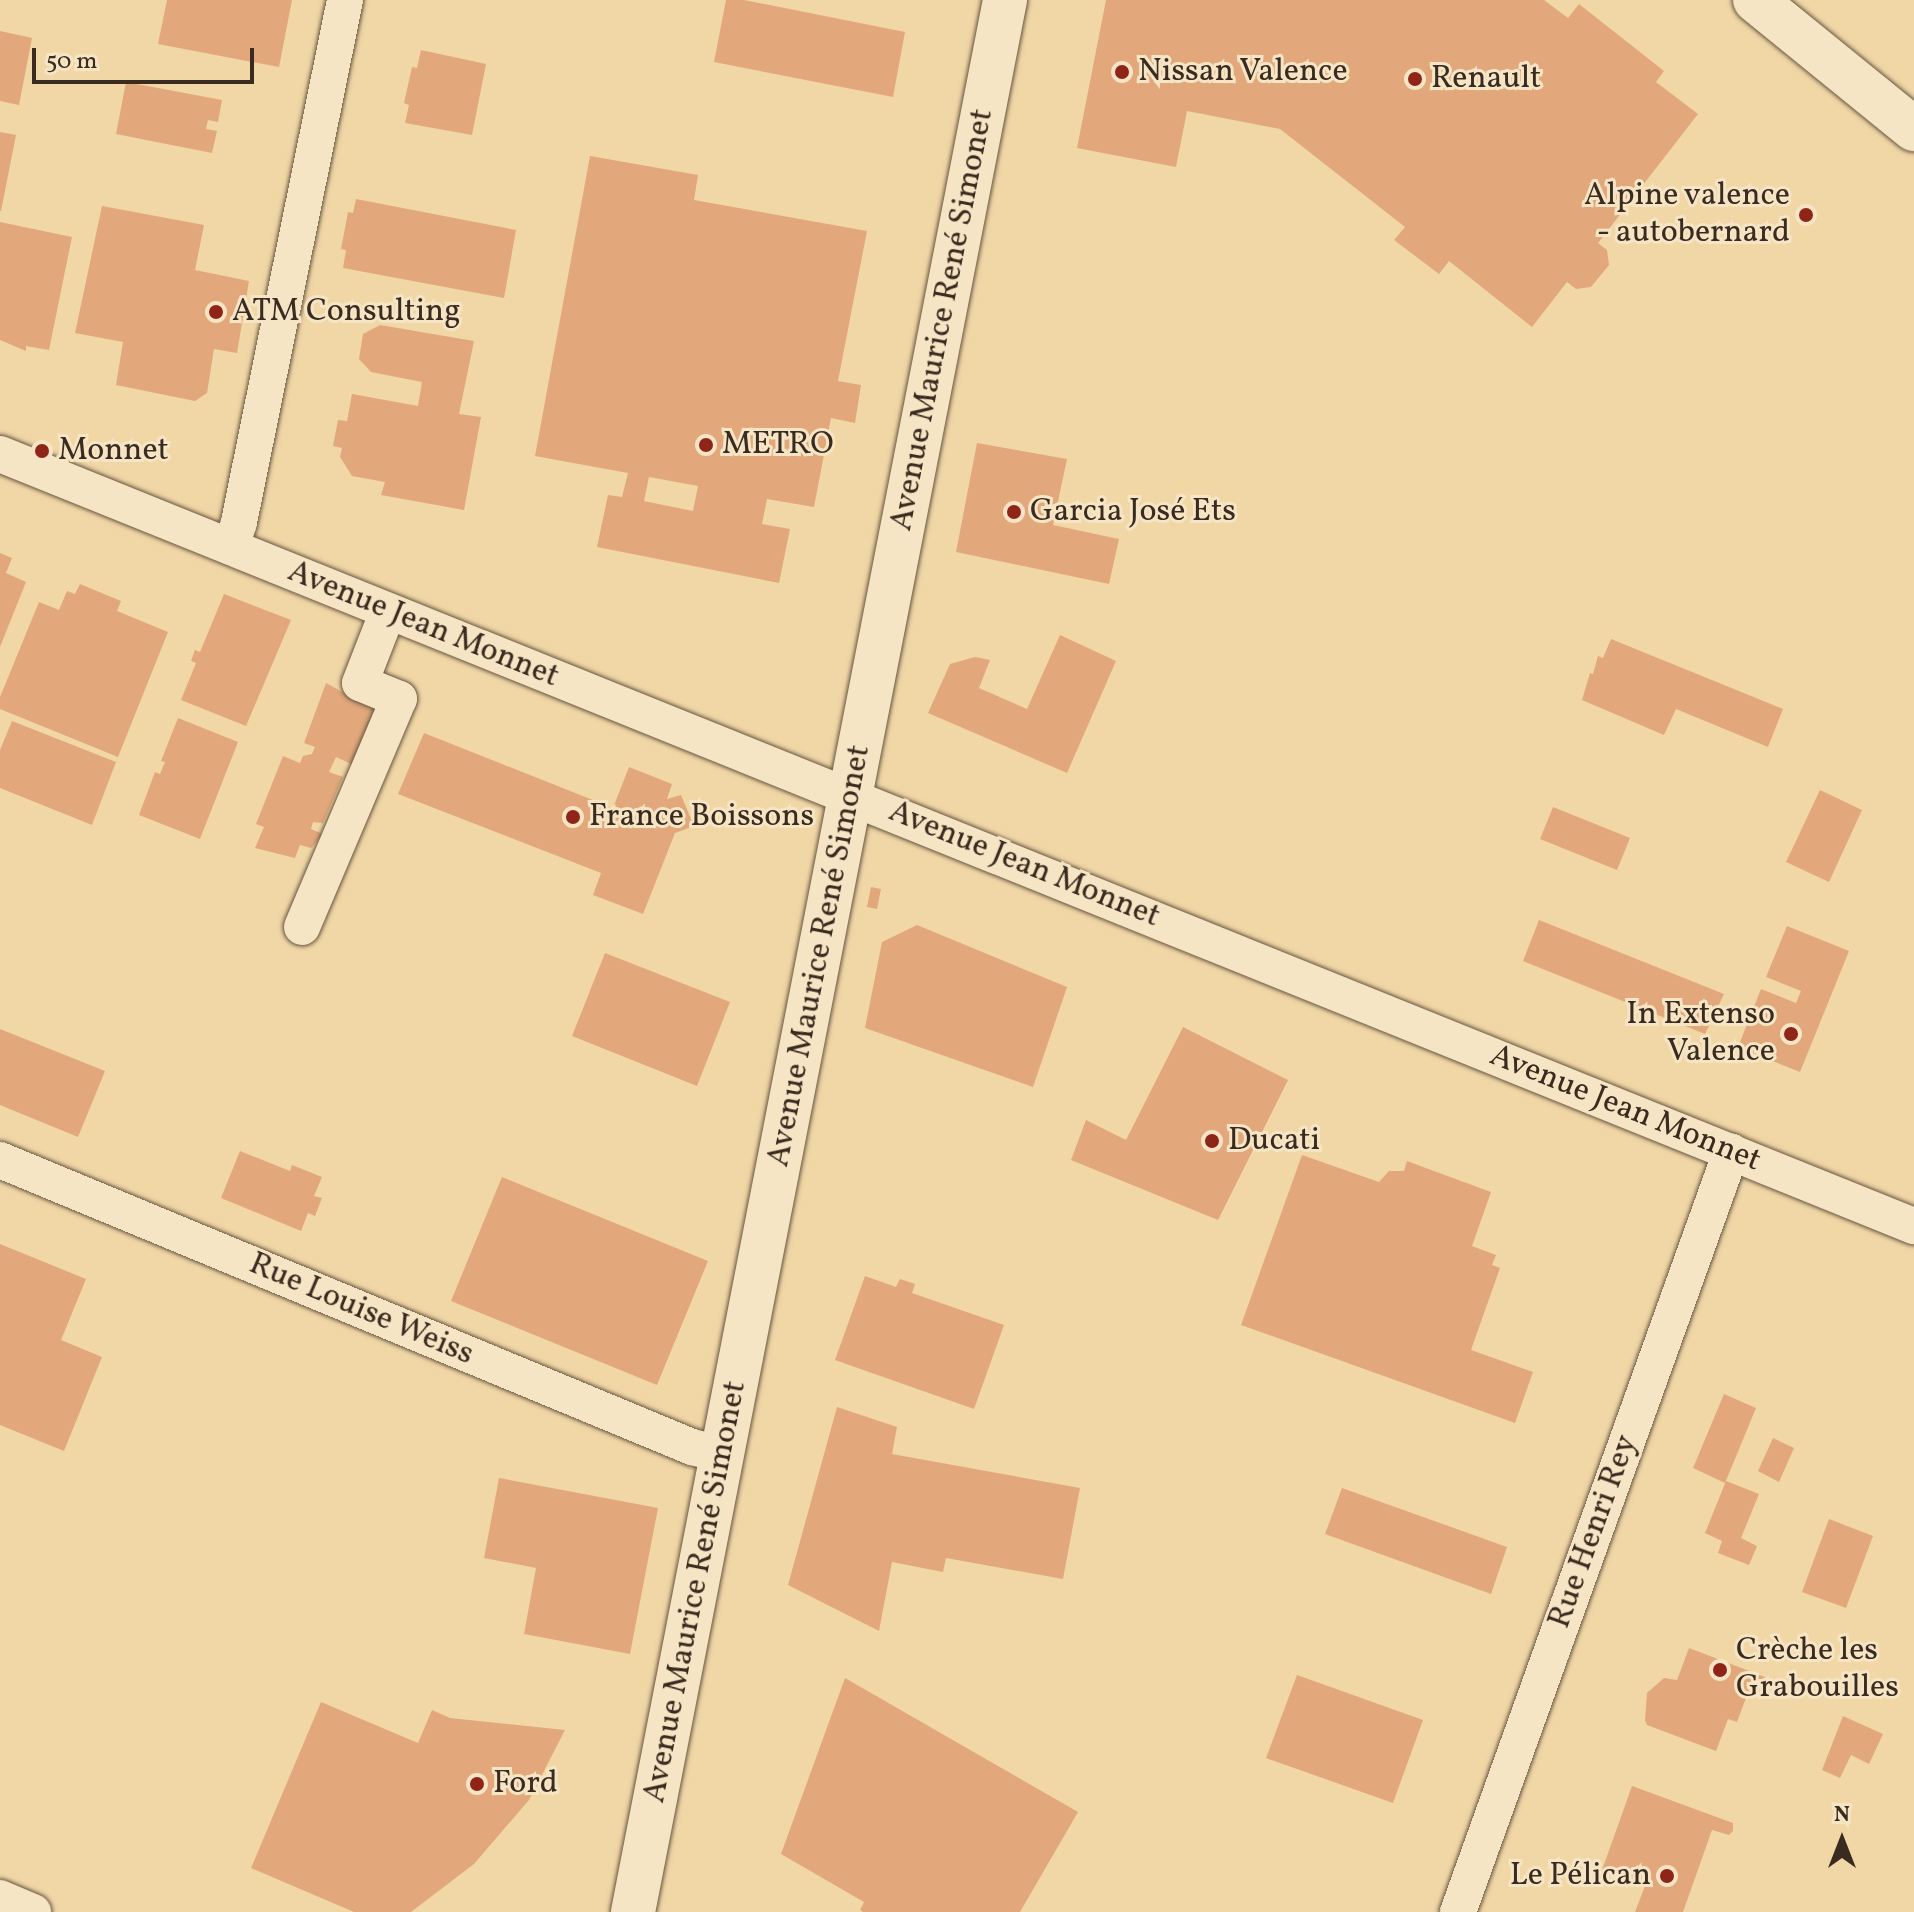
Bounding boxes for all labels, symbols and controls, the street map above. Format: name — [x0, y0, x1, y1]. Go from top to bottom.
scale bar — [36, 32, 258, 82]
text: 50 m — [46, 45, 98, 79]
place label: Nissan Valence — [1138, 53, 1349, 91]
place label: Renault — [1431, 60, 1541, 98]
marker: Nissan Valence — [1113, 63, 1131, 81]
marker: Renault — [1406, 70, 1424, 88]
street label: Avenue Maurice René Simonet — [883, 106, 1003, 534]
place label: Alpine valence - autobernard — [1583, 178, 1790, 253]
marker: Alpine valence - autobernard — [1797, 206, 1815, 224]
place label: ATM Consulting — [232, 293, 461, 331]
marker: ATM Consulting — [207, 303, 225, 321]
place label: METRO — [722, 426, 834, 464]
place label: Monnet — [58, 432, 169, 470]
marker: METRO — [697, 436, 715, 454]
marker: Monnet — [33, 442, 51, 460]
place label: Garcia José Ets — [1030, 493, 1236, 531]
marker: Garcia José Ets — [1005, 503, 1023, 521]
street label: Avenue Jean Monnet — [282, 553, 564, 697]
street label: Avenue Maurice René Simonet — [760, 742, 880, 1170]
street label: Avenue Jean Monnet — [883, 793, 1165, 937]
place label: France Boissons — [589, 798, 814, 836]
marker: France Boissons — [564, 808, 582, 826]
place label: In Extenso Valence — [1626, 997, 1775, 1072]
marker: In Extenso Valence — [1782, 1025, 1800, 1043]
street label: Avenue Jean Monnet — [1484, 1037, 1766, 1181]
place label: Ducati — [1228, 1122, 1320, 1160]
marker: Ducati — [1203, 1132, 1221, 1150]
street label: Rue Louise Weiss — [243, 1245, 479, 1375]
street label: Avenue Maurice René Simonet — [636, 1378, 756, 1806]
street label: Rue Henri Rey — [1541, 1430, 1647, 1634]
place label: Crèche les Grabouilles — [1736, 1633, 1899, 1708]
marker: Crèche les Grabouilles — [1711, 1661, 1729, 1679]
place label: Ford — [493, 1765, 558, 1803]
marker: Ford — [468, 1775, 486, 1793]
north arrow — [1802, 1800, 1882, 1880]
text: N — [1834, 1800, 1850, 1831]
place label: Le Pélican — [1510, 1857, 1651, 1895]
marker: Le Pélican — [1658, 1867, 1676, 1885]

